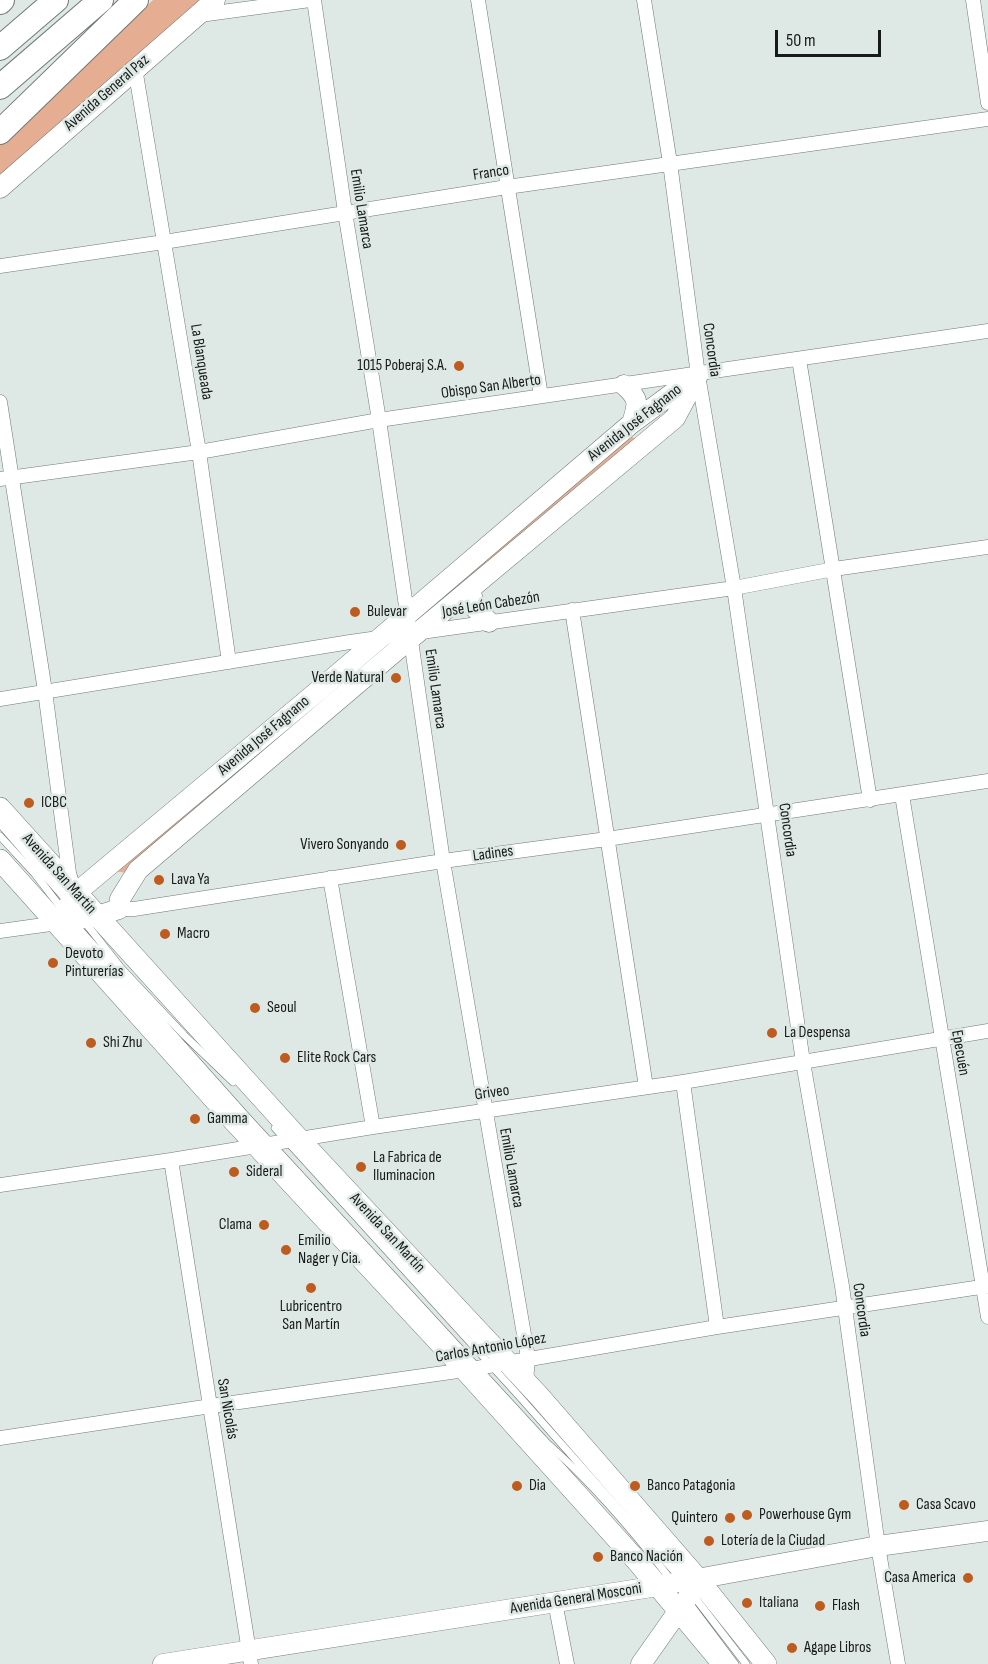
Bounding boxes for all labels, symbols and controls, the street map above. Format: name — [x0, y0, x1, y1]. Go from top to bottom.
scale bar — [778, 18, 884, 56]
text: 50 m — [786, 30, 816, 51]
street label: Avenida General Paz — [60, 51, 154, 135]
street label: Franco — [472, 161, 510, 185]
street label: Emilio Lamarca — [345, 168, 377, 250]
street label: Concordia — [698, 322, 724, 378]
street label: La Blanqueada — [186, 323, 216, 401]
place label: 1015 Poberaj S.A. — [357, 356, 447, 376]
marker: 1015 Poberaj S.A. — [452, 359, 466, 373]
street label: Obispo San Alberto — [440, 370, 542, 404]
street label: Avenida José Fagnano — [584, 380, 686, 466]
street label: José León Cabezón — [441, 588, 541, 622]
place label: Bulevar — [367, 602, 407, 622]
marker: Bulevar — [348, 605, 362, 619]
street label: Emilio Lamarca — [420, 648, 450, 730]
place label: Verde Natural — [312, 668, 384, 688]
marker: Verde Natural — [389, 671, 403, 685]
street label: Avenida José Fagnano — [214, 692, 314, 780]
place label: ICBC — [41, 793, 67, 813]
marker: ICBC — [22, 796, 36, 810]
street label: Concordia — [774, 802, 800, 858]
street label: Avenida San Martín — [18, 830, 100, 918]
place label: Vivero Sonyando — [300, 835, 389, 855]
marker: Vivero Sonyando — [394, 838, 408, 852]
street label: Ladines — [471, 842, 515, 866]
place label: Lava Ya — [171, 870, 210, 890]
marker: Lava Ya — [152, 873, 166, 887]
place label: Macro — [177, 924, 210, 944]
marker: Macro — [158, 927, 172, 941]
place label: Devoto Pinturerías — [65, 944, 123, 982]
marker: Devoto Pinturerías — [46, 956, 60, 970]
place label: Seoul — [267, 998, 297, 1018]
marker: Seoul — [248, 1001, 262, 1015]
place label: La Despensa — [784, 1023, 850, 1043]
marker: La Despensa — [765, 1026, 779, 1040]
street label: Epecuén — [947, 1029, 973, 1077]
place label: Shi Zhu — [103, 1033, 142, 1053]
marker: Shi Zhu — [84, 1036, 98, 1050]
place label: Elite Rock Cars — [297, 1048, 376, 1068]
marker: Elite Rock Cars — [278, 1051, 292, 1065]
street label: Griveo — [473, 1081, 511, 1105]
place label: Gamma — [207, 1109, 248, 1129]
marker: Gamma — [188, 1112, 202, 1126]
street label: Emilio Lamarca — [495, 1127, 527, 1209]
place label: La Fabrica de Iluminacion — [373, 1148, 442, 1186]
marker: La Fabrica de Iluminacion — [354, 1160, 368, 1174]
place label: Sideral — [246, 1162, 282, 1182]
marker: Sideral — [227, 1165, 241, 1179]
street label: Avenida San Martín — [345, 1189, 429, 1277]
place label: Clama — [219, 1215, 252, 1235]
marker: Clama — [257, 1218, 271, 1232]
place label: Emilio Nager y Cia. — [298, 1231, 361, 1269]
marker: Emilio Nager y Cia. — [279, 1243, 293, 1257]
marker: Lubricentro San Martín — [304, 1281, 318, 1295]
street label: Concordia — [848, 1282, 874, 1338]
place label: Lubricentro San Martín — [280, 1297, 342, 1335]
street label: Carlos Antonio López — [434, 1329, 548, 1367]
street label: San Nicolás — [212, 1377, 242, 1441]
place label: Dia — [529, 1476, 546, 1496]
place label: Banco Patagonia — [647, 1476, 735, 1496]
marker: Dia — [510, 1479, 524, 1493]
marker: Banco Patagonia — [628, 1479, 642, 1493]
place label: Casa Scavo — [916, 1495, 976, 1515]
marker: Casa Scavo — [897, 1498, 911, 1512]
place label: Powerhouse Gym — [759, 1505, 851, 1525]
place label: Quintero — [671, 1508, 718, 1528]
marker: Powerhouse Gym — [740, 1508, 754, 1522]
marker: Quintero — [723, 1511, 737, 1525]
place label: Lotería de la Ciudad — [721, 1531, 825, 1551]
marker: Lotería de la Ciudad — [702, 1534, 716, 1548]
place label: Banco Nación — [610, 1547, 683, 1567]
marker: Banco Nación — [591, 1550, 605, 1564]
place label: Casa America — [884, 1568, 956, 1588]
marker: Casa America — [961, 1571, 975, 1585]
street label: Avenida General Mosconi — [509, 1579, 643, 1619]
place label: Italiana — [759, 1593, 799, 1613]
marker: Italiana — [740, 1596, 754, 1610]
place label: Flash — [832, 1596, 860, 1616]
marker: Flash — [813, 1599, 827, 1613]
place label: Agape Libros — [804, 1638, 871, 1658]
marker: Agape Libros — [785, 1641, 799, 1655]

